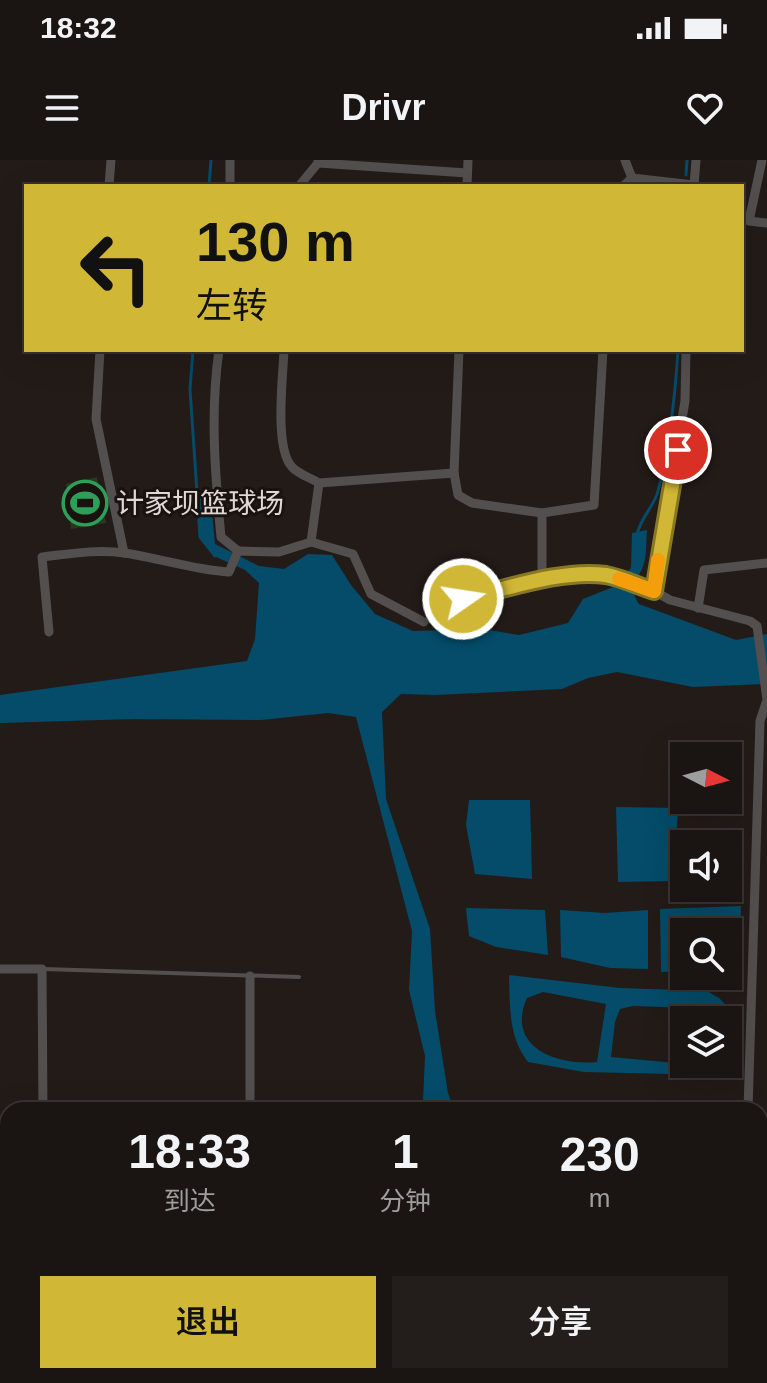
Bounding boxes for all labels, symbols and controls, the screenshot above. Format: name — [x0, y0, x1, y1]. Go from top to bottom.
text: 18:32 — [40, 11, 117, 44]
icon: menu — [40, 86, 84, 130]
icon: heart — [683, 86, 727, 130]
text: Drivr — [341, 87, 426, 128]
text: 130 m — [196, 210, 355, 273]
icon: left — [64, 216, 168, 320]
text: 左转 — [196, 285, 268, 326]
pin — [644, 416, 712, 484]
icon: arrive — [656, 428, 700, 472]
sports icon: 计家坝篮球场 — [61, 479, 109, 527]
place label: 计家坝篮球场 — [116, 488, 284, 519]
position arrow — [421, 557, 505, 641]
north arrow — [670, 742, 742, 814]
map controls — [670, 742, 742, 1078]
button: sound — [670, 830, 742, 902]
button: search — [670, 918, 742, 990]
button: layers — [670, 1006, 742, 1078]
text: 18:33 — [128, 1125, 251, 1178]
text: 1 — [392, 1125, 419, 1178]
text: 230 — [560, 1128, 640, 1181]
text: m — [589, 1183, 611, 1213]
text: 到达 — [164, 1186, 216, 1216]
text: 分钟 — [379, 1186, 431, 1216]
button: 退出 — [40, 1276, 376, 1368]
button: 分享 — [392, 1276, 728, 1368]

